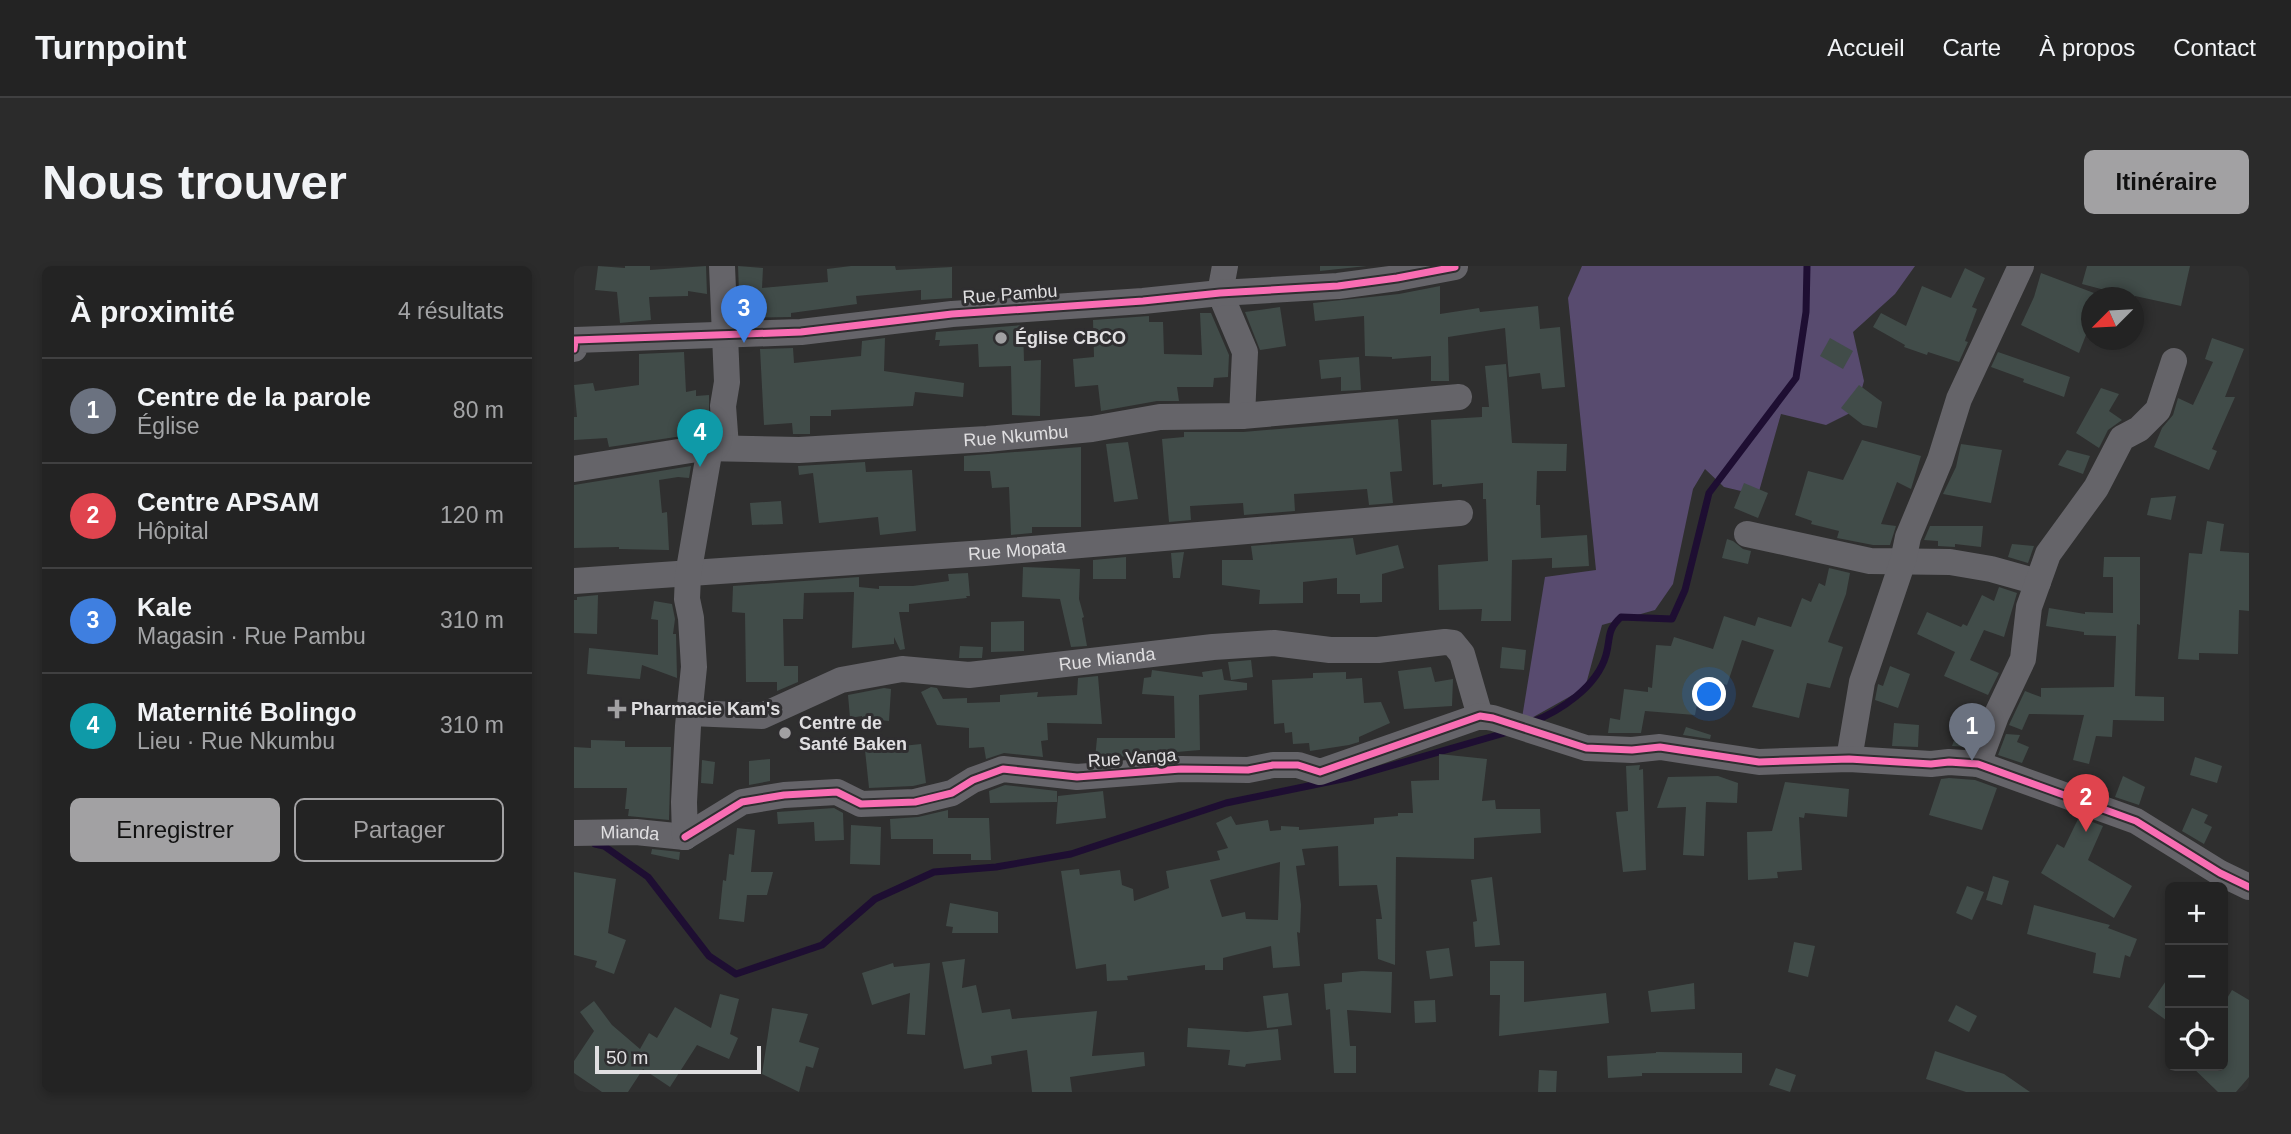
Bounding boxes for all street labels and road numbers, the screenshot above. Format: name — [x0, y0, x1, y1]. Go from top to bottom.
street label: Rue Pambu — [962, 281, 1058, 307]
street label: Rue Nkumbu — [963, 421, 1069, 450]
street label: Rue Mopata — [967, 536, 1068, 564]
street label: Rue Mianda — [1058, 644, 1157, 675]
street label: Rue Vanga — [1087, 745, 1178, 771]
street label: Mianda — [600, 822, 661, 844]

